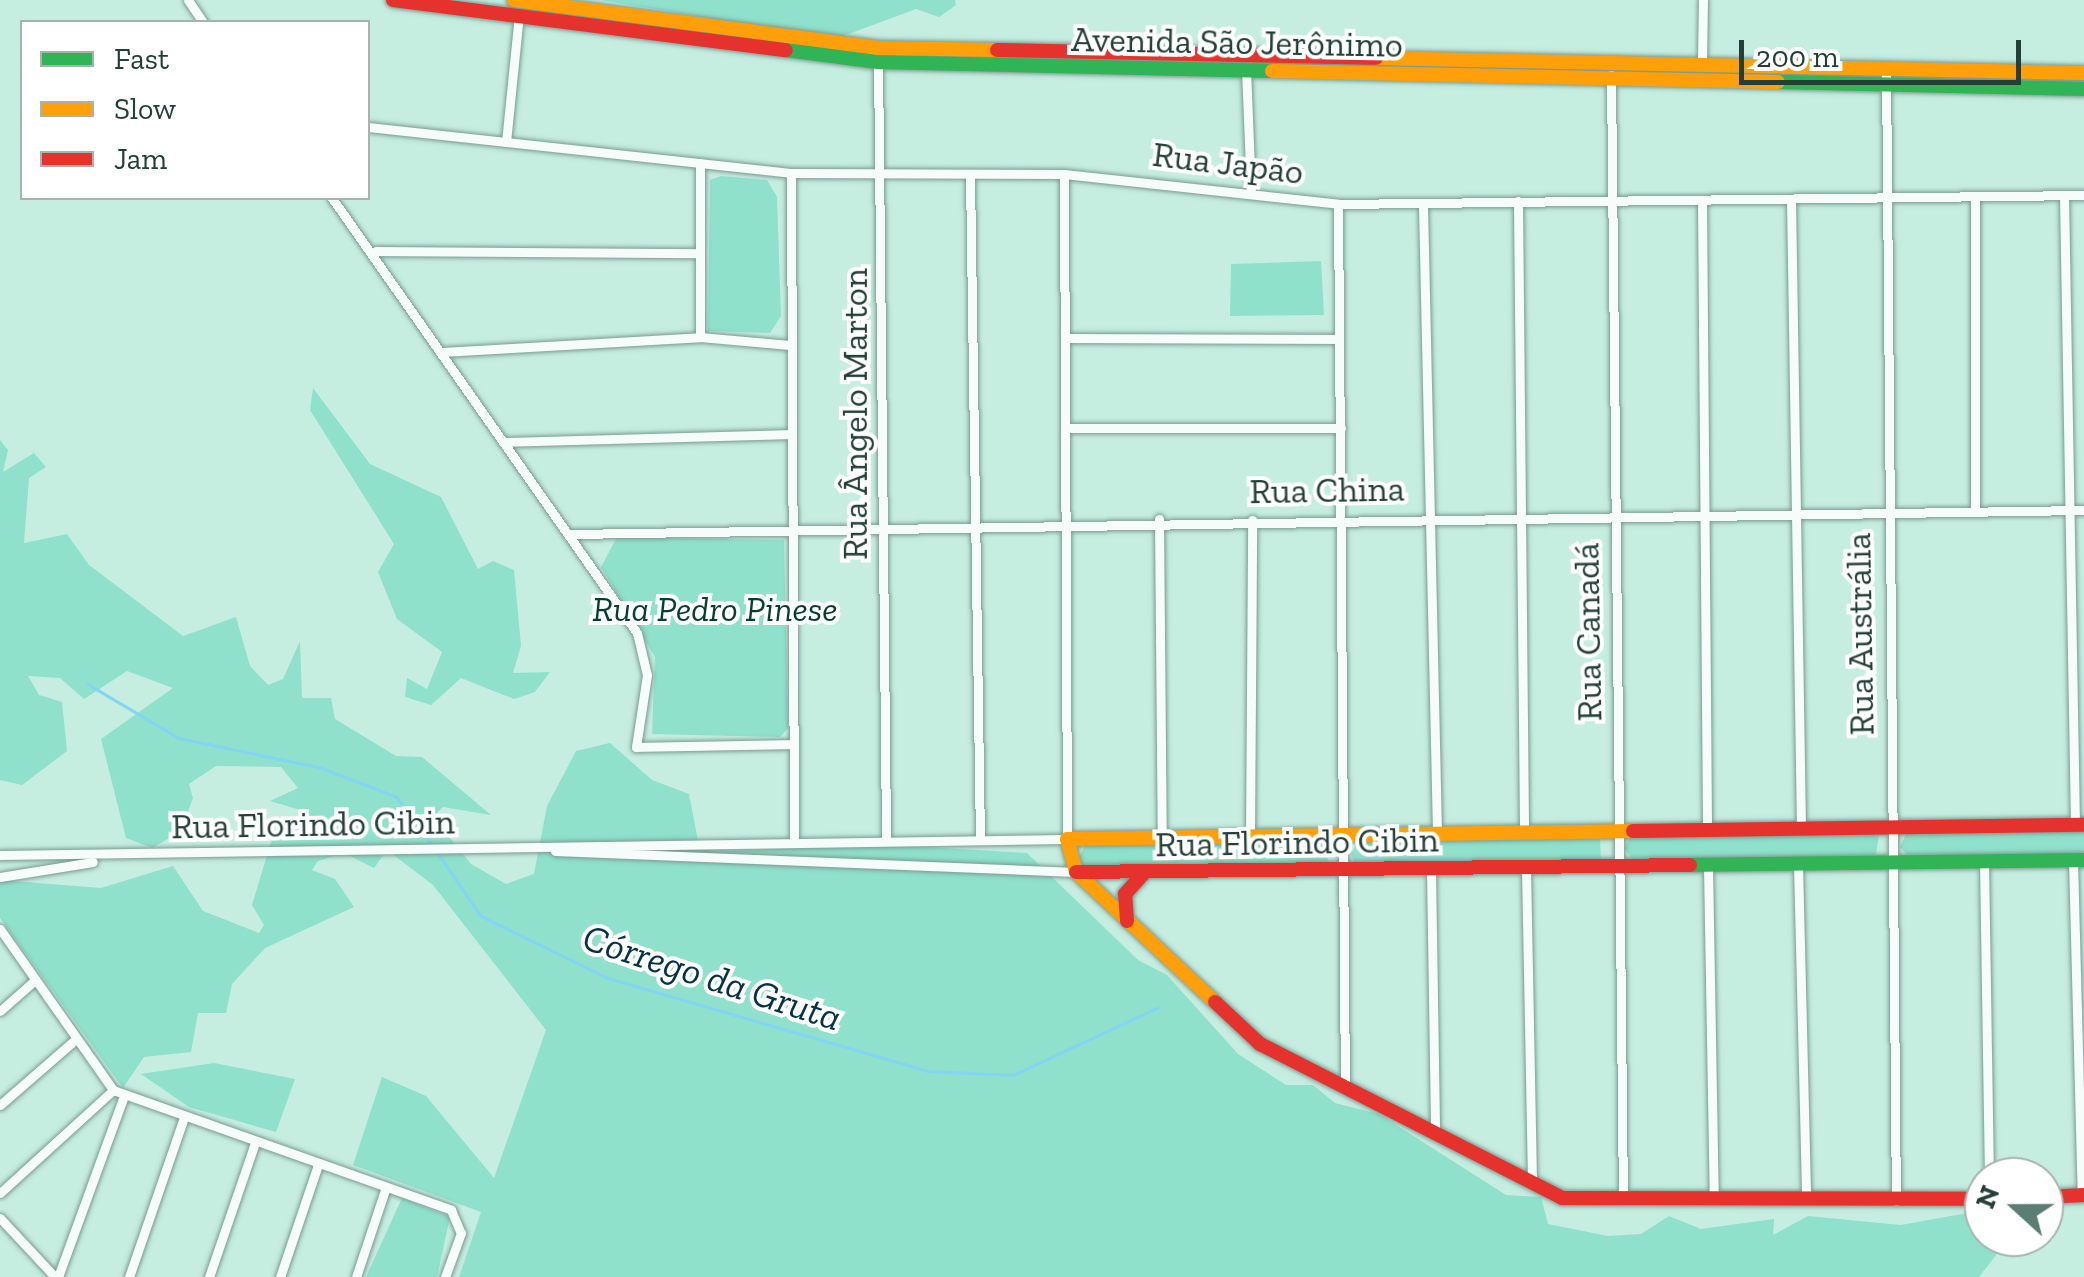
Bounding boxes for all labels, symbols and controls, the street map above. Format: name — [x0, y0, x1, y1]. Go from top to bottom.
street label: Avenida São Jerônimo — [1070, 18, 1404, 66]
legend — [20, 20, 370, 200]
scale bar — [1744, 20, 2026, 82]
text: 200 m — [1756, 39, 1839, 75]
text: Fast — [114, 41, 169, 77]
text: Slow — [114, 91, 176, 127]
street label: Rua Japão — [1150, 133, 1306, 193]
text: Jam — [114, 141, 167, 177]
street label: Rua Ângelo Marton — [834, 268, 876, 560]
street label: Rua China — [1249, 468, 1405, 512]
street label: Rua Austrália — [1837, 532, 1883, 736]
street label: Rua Canadá — [1565, 542, 1611, 722]
park label: Rua Pedro Pinese — [592, 588, 838, 630]
street label: Rua Florindo Cibin — [171, 801, 455, 847]
street label: Rua Florindo Cibin — [1155, 819, 1439, 865]
water label: Córrego da Gruta — [577, 915, 847, 1041]
north arrow — [1964, 1157, 2064, 1257]
text: N — [1968, 1181, 2007, 1213]

